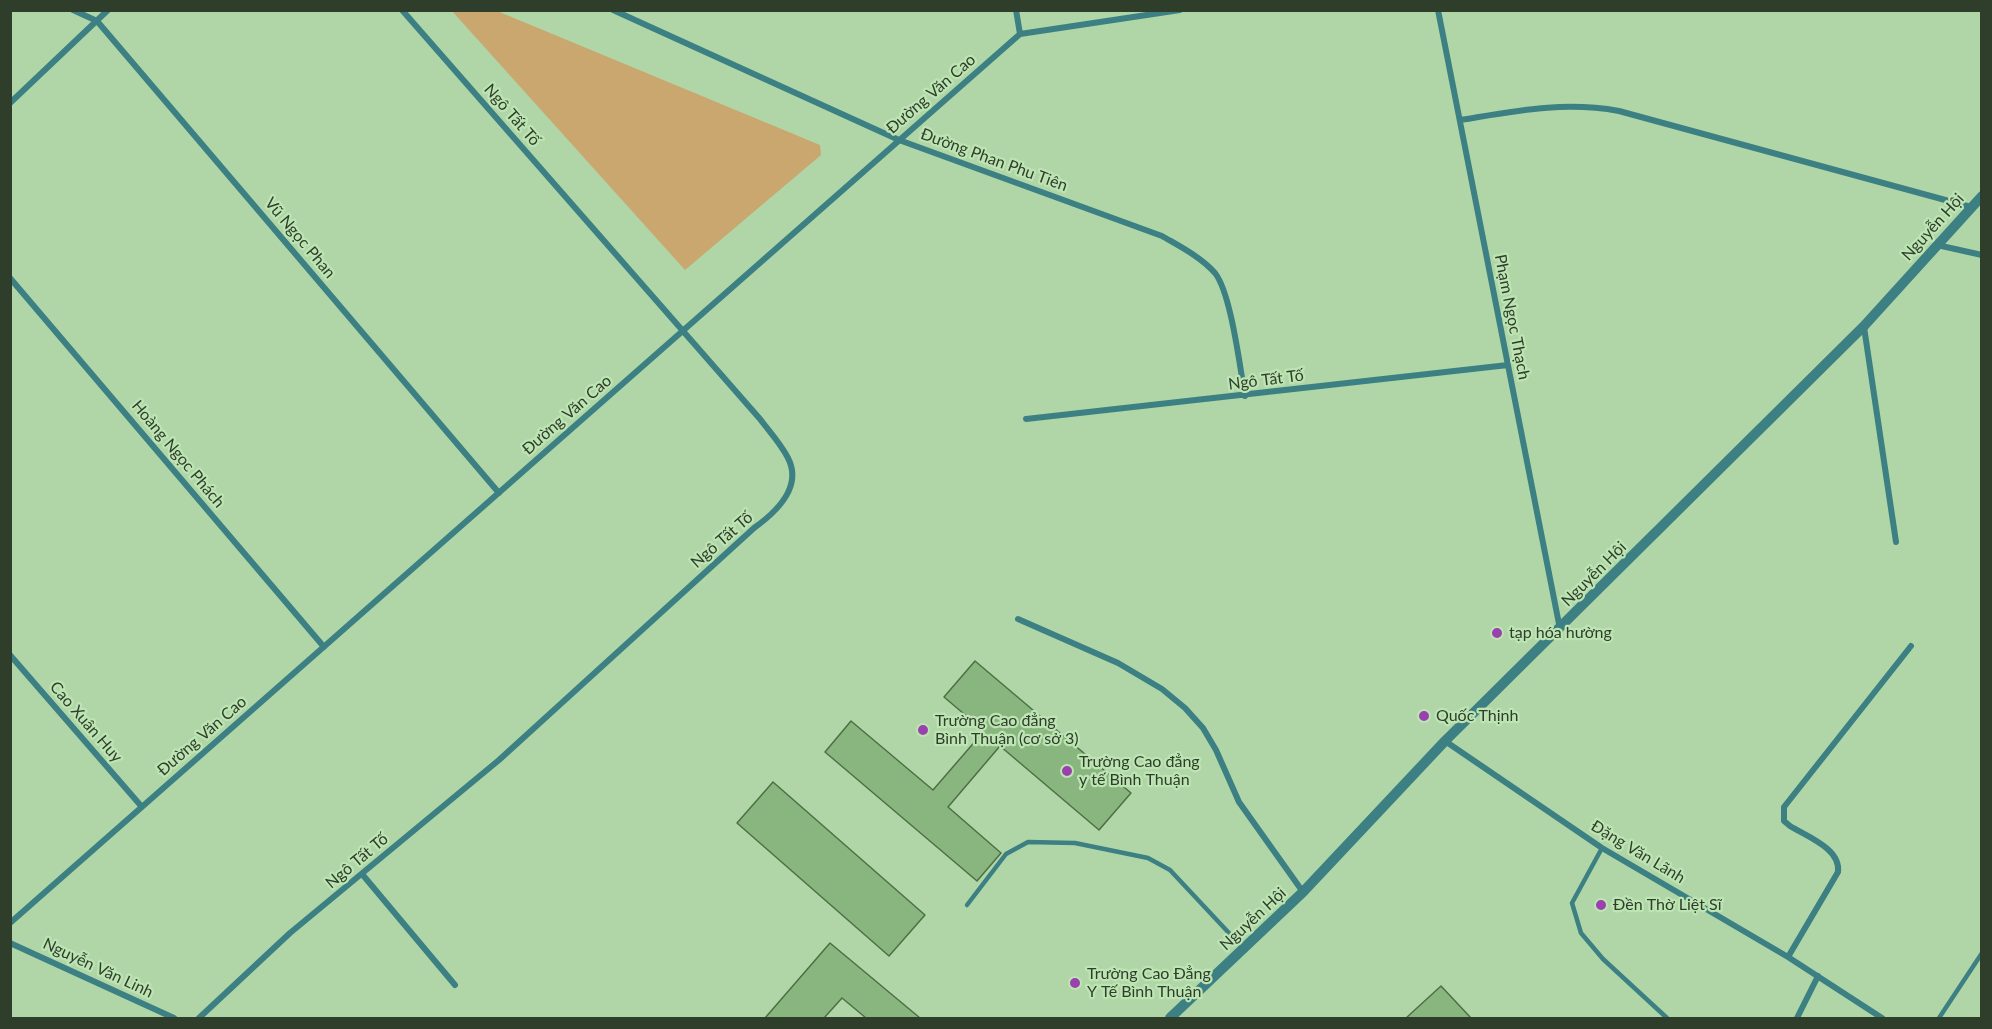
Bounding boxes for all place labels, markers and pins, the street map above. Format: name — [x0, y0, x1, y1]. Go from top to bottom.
place label: tạp hóa hường — [1509, 623, 1612, 643]
marker: tạp hóa hường — [1490, 626, 1504, 640]
place label: Quốc Thịnh — [1436, 706, 1518, 726]
marker: Quốc Thịnh — [1417, 709, 1431, 723]
place label: Trường Cao đẳng Bình Thuận (cơ sở 3) — [935, 711, 1079, 749]
marker: Trường Cao đẳng Bình Thuận (cơ sở 3) — [916, 723, 930, 737]
place label: Trường Cao đẳng y tế Bình Thuận — [1079, 752, 1200, 790]
marker: Trường Cao đẳng y tế Bình Thuận — [1060, 764, 1074, 778]
place label: Đền Thờ Liệt Sĩ — [1613, 895, 1722, 915]
marker: Đền Thờ Liệt Sĩ — [1594, 898, 1608, 912]
place label: Trường Cao Đẳng Y Tế Bình Thuận — [1087, 964, 1211, 1002]
marker: Trường Cao Đẳng Y Tế Bình Thuận — [1068, 976, 1082, 990]

